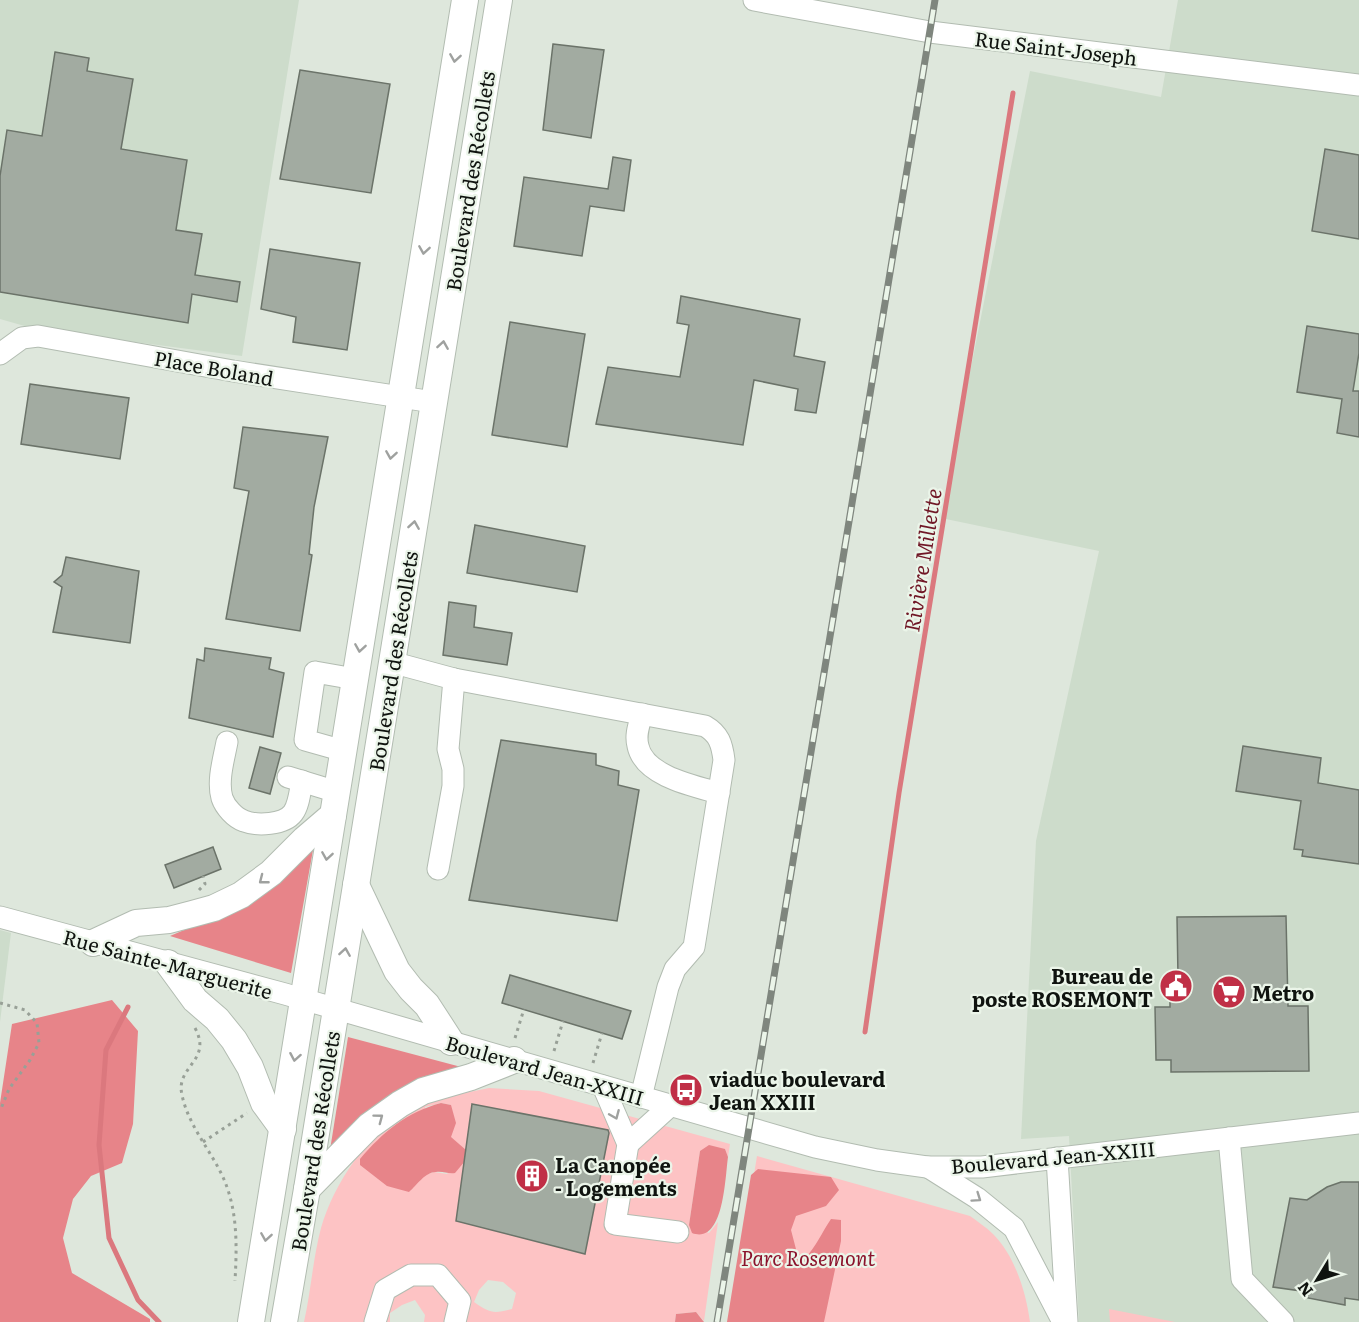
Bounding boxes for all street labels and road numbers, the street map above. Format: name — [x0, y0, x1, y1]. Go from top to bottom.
street label: Rue Saint-Joseph — [973, 22, 1139, 72]
street label: Boulevard des Récollets — [437, 69, 501, 293]
street label: Place Boland — [152, 342, 276, 392]
street label: Boulevard des Récollets — [360, 549, 424, 773]
street label: Rue Sainte-Marguerite — [60, 921, 276, 1005]
street label: Boulevard Jean-XXIII — [442, 1026, 648, 1112]
street label: Boulevard des Récollets — [282, 1029, 346, 1253]
street label: Boulevard Jean-XXIII — [950, 1132, 1156, 1180]

